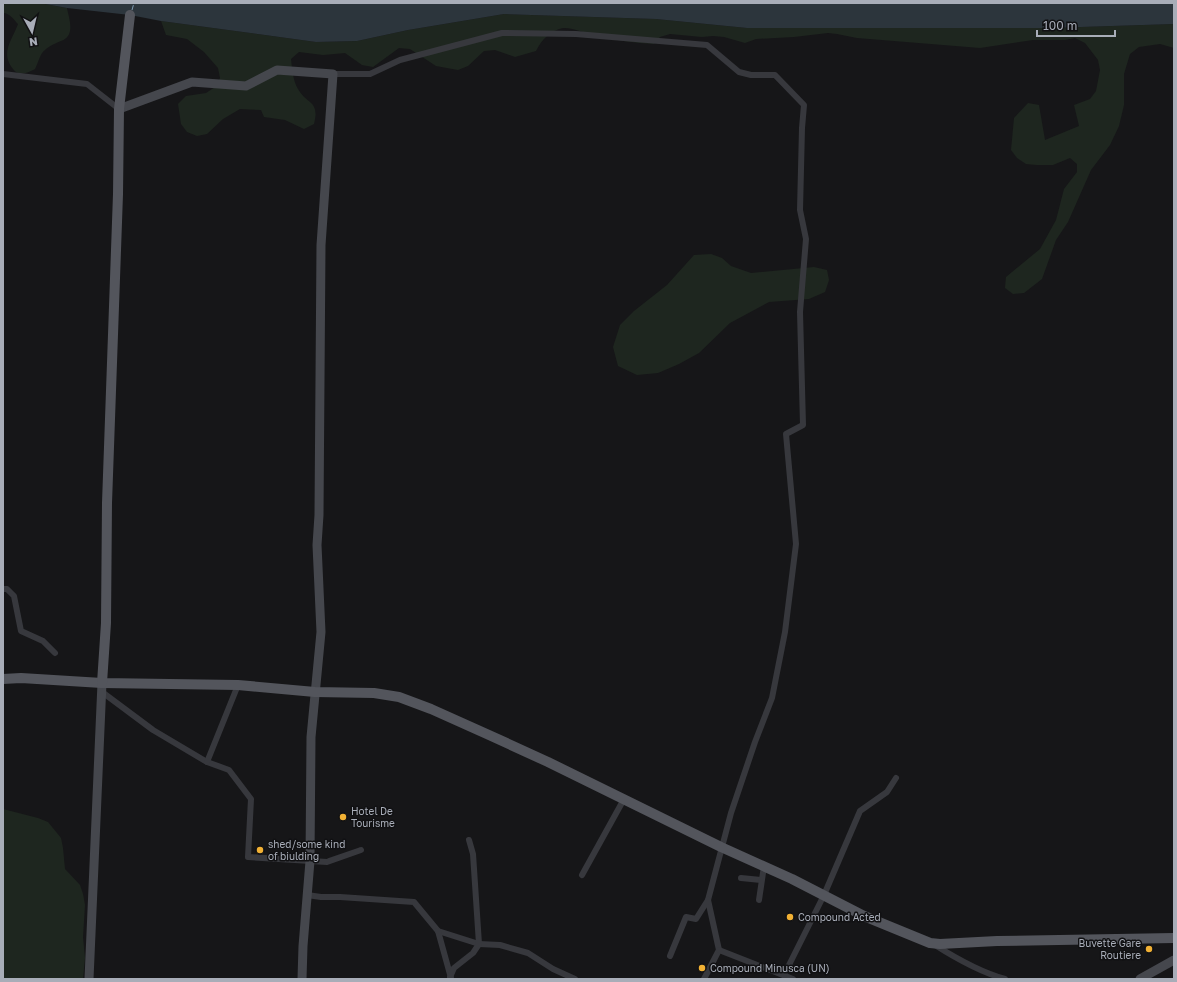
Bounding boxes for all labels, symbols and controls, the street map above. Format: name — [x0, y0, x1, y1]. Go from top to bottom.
north arrow — [12, 12, 52, 52]
scale bar — [1037, 12, 1115, 38]
text: 100 m — [1043, 18, 1077, 33]
text: N — [28, 35, 39, 49]
place label: Hotel De Tourisme — [351, 805, 395, 829]
marker: Hotel De Tourisme — [338, 812, 348, 822]
place label: shed/some kind of biulding — [268, 838, 345, 862]
marker: shed/some kind of biulding — [255, 845, 265, 855]
place label: Compound Acted — [798, 911, 881, 923]
marker: Compound Acted — [785, 912, 795, 922]
place label: Buvette Gare Routiere — [1079, 937, 1141, 961]
marker: Buvette Gare Routiere — [1144, 944, 1154, 954]
place label: Compound Minusca (UN) — [710, 962, 830, 974]
marker: Compound Minusca (UN) — [697, 963, 707, 973]

